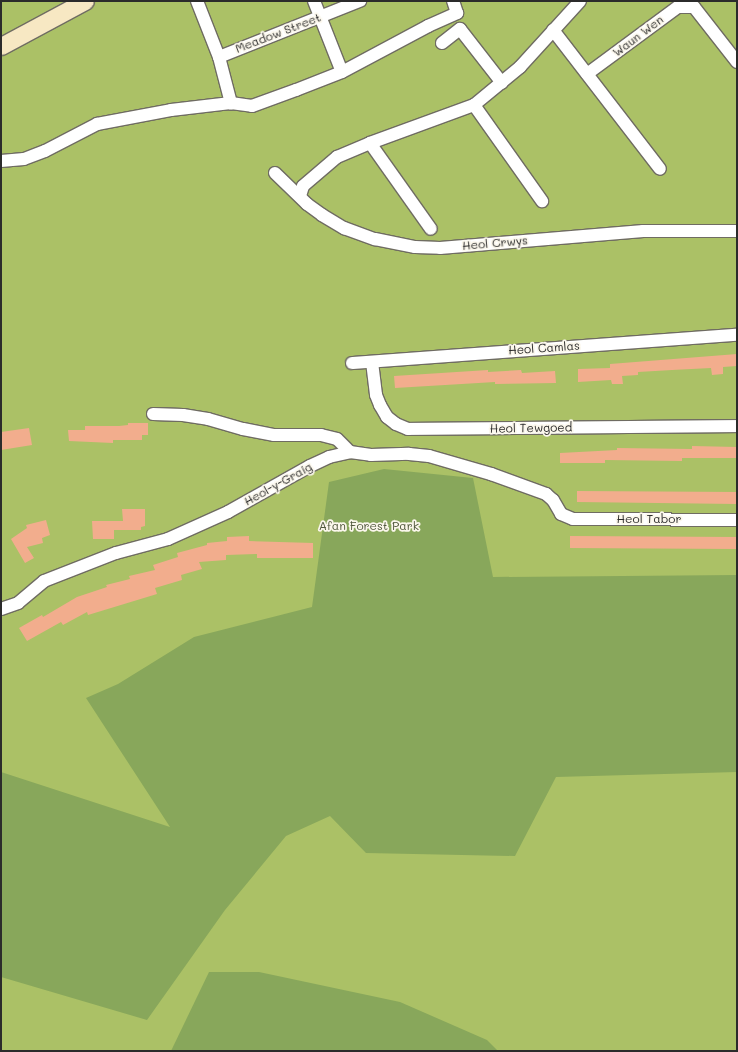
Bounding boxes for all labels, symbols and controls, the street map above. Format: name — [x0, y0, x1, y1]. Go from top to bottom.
street label: Meadow Street — [233, 10, 323, 56]
street label: Waun Wen — [610, 12, 666, 60]
street label: Heol Crwys — [462, 233, 528, 253]
street label: Heol Camlas — [508, 338, 580, 358]
street label: Heol Tewgoed — [490, 420, 572, 436]
street label: Heol-y-Graig — [241, 459, 315, 509]
street label: Heol Tabor — [617, 512, 681, 526]
park label: Afan Forest Park — [319, 519, 419, 533]

